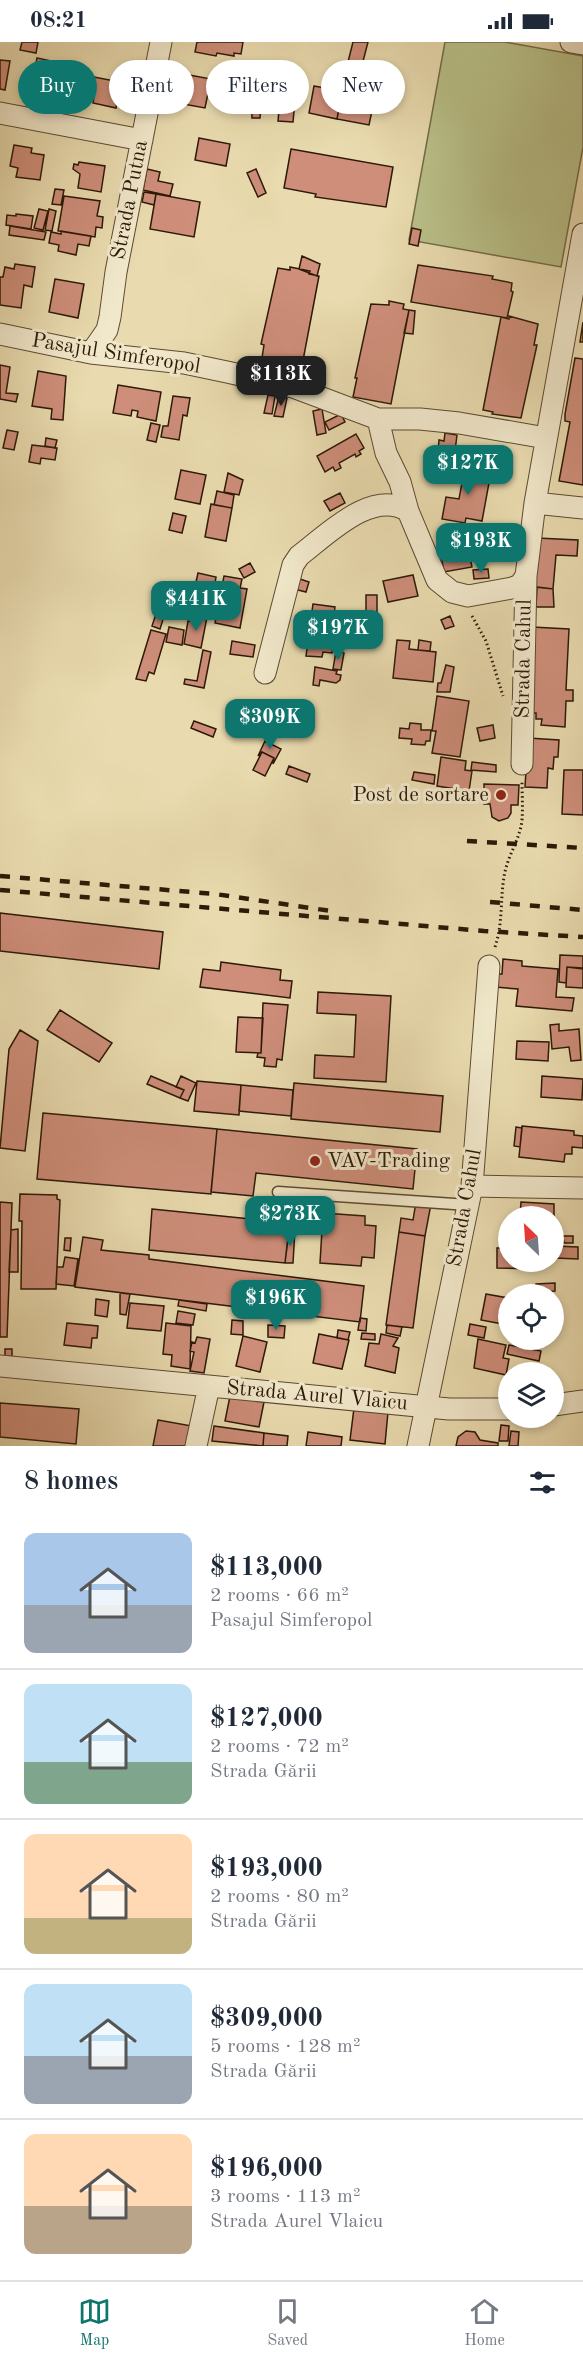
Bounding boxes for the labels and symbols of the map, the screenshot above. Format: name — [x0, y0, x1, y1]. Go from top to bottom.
street label: Strada Putna — [108, 139, 152, 261]
street label: Pasajul Simferopol — [30, 330, 202, 378]
pin: $113K — [239, 356, 323, 407]
pin: $127K — [426, 445, 510, 496]
pin: $193K — [439, 523, 523, 574]
pin: $441K — [154, 581, 238, 632]
street label: Strada Cahul — [512, 599, 536, 719]
pin: $197K — [296, 610, 380, 661]
pin: $309K — [228, 699, 312, 750]
place label: Post de sortare — [352, 785, 489, 806]
marker: Post de sortare — [494, 788, 508, 802]
street label: Strada Cahul — [444, 1147, 486, 1269]
place label: VAV-Trading — [327, 1151, 451, 1172]
marker: VAV-Trading — [308, 1154, 322, 1168]
pin: $273K — [248, 1196, 332, 1247]
north arrow — [498, 1206, 564, 1272]
pin: $196K — [234, 1280, 318, 1331]
street label: Strada Aurel Vlaicu — [225, 1378, 409, 1414]

